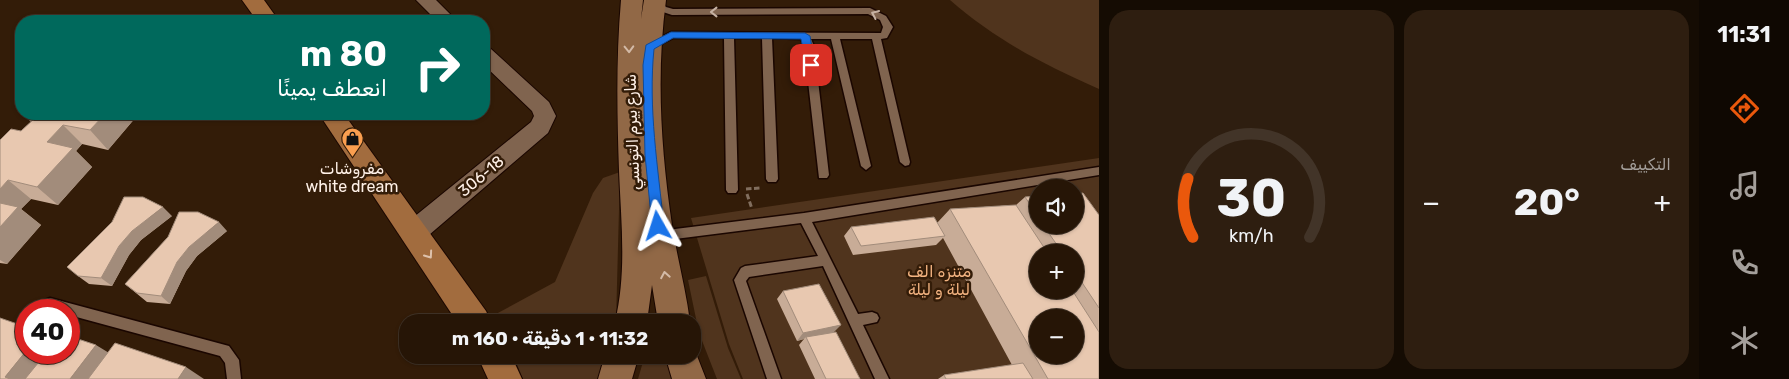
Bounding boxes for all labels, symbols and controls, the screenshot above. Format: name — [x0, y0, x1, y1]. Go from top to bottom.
one-way arrow — [709, 7, 717, 17]
one-way arrow — [871, 10, 880, 21]
text: 11:31 — [1717, 21, 1771, 48]
text: 80 m — [300, 33, 387, 75]
icon: right — [405, 35, 470, 100]
pin — [790, 44, 832, 86]
one-way arrow — [623, 45, 634, 53]
icon: arrive — [797, 51, 825, 79]
street label: شارع بيرم التونسي — [620, 73, 647, 190]
text: انعطف يمينًا — [277, 75, 387, 102]
icon: directions — [1727, 91, 1762, 126]
shop icon: مفروشات white dream — [340, 127, 364, 158]
street label: 306-18 — [454, 151, 508, 201]
text: التكييف — [1620, 155, 1671, 174]
place label: مفروشات white dream — [305, 159, 399, 196]
text: 30 — [1217, 167, 1286, 229]
icon: music — [1727, 168, 1762, 203]
map controls — [1029, 179, 1084, 364]
button: sound — [1029, 179, 1084, 234]
text: 20° — [1514, 179, 1580, 225]
text: − — [1422, 186, 1440, 219]
text: + — [1654, 186, 1671, 219]
position arrow — [631, 199, 683, 251]
text: km/h — [1229, 225, 1274, 246]
button: + — [1029, 244, 1084, 299]
icon: phone — [1727, 245, 1762, 280]
one-way arrow — [423, 249, 432, 259]
park label: متنزه الف ليلة و ليلة — [907, 262, 971, 300]
one-way arrow — [661, 270, 671, 279]
speed limit sign: 40 — [15, 299, 80, 364]
button: − — [1029, 309, 1084, 364]
icon: climate — [1727, 323, 1762, 358]
text: 11:32 · 1 دقيقة · 160 m — [452, 327, 648, 350]

